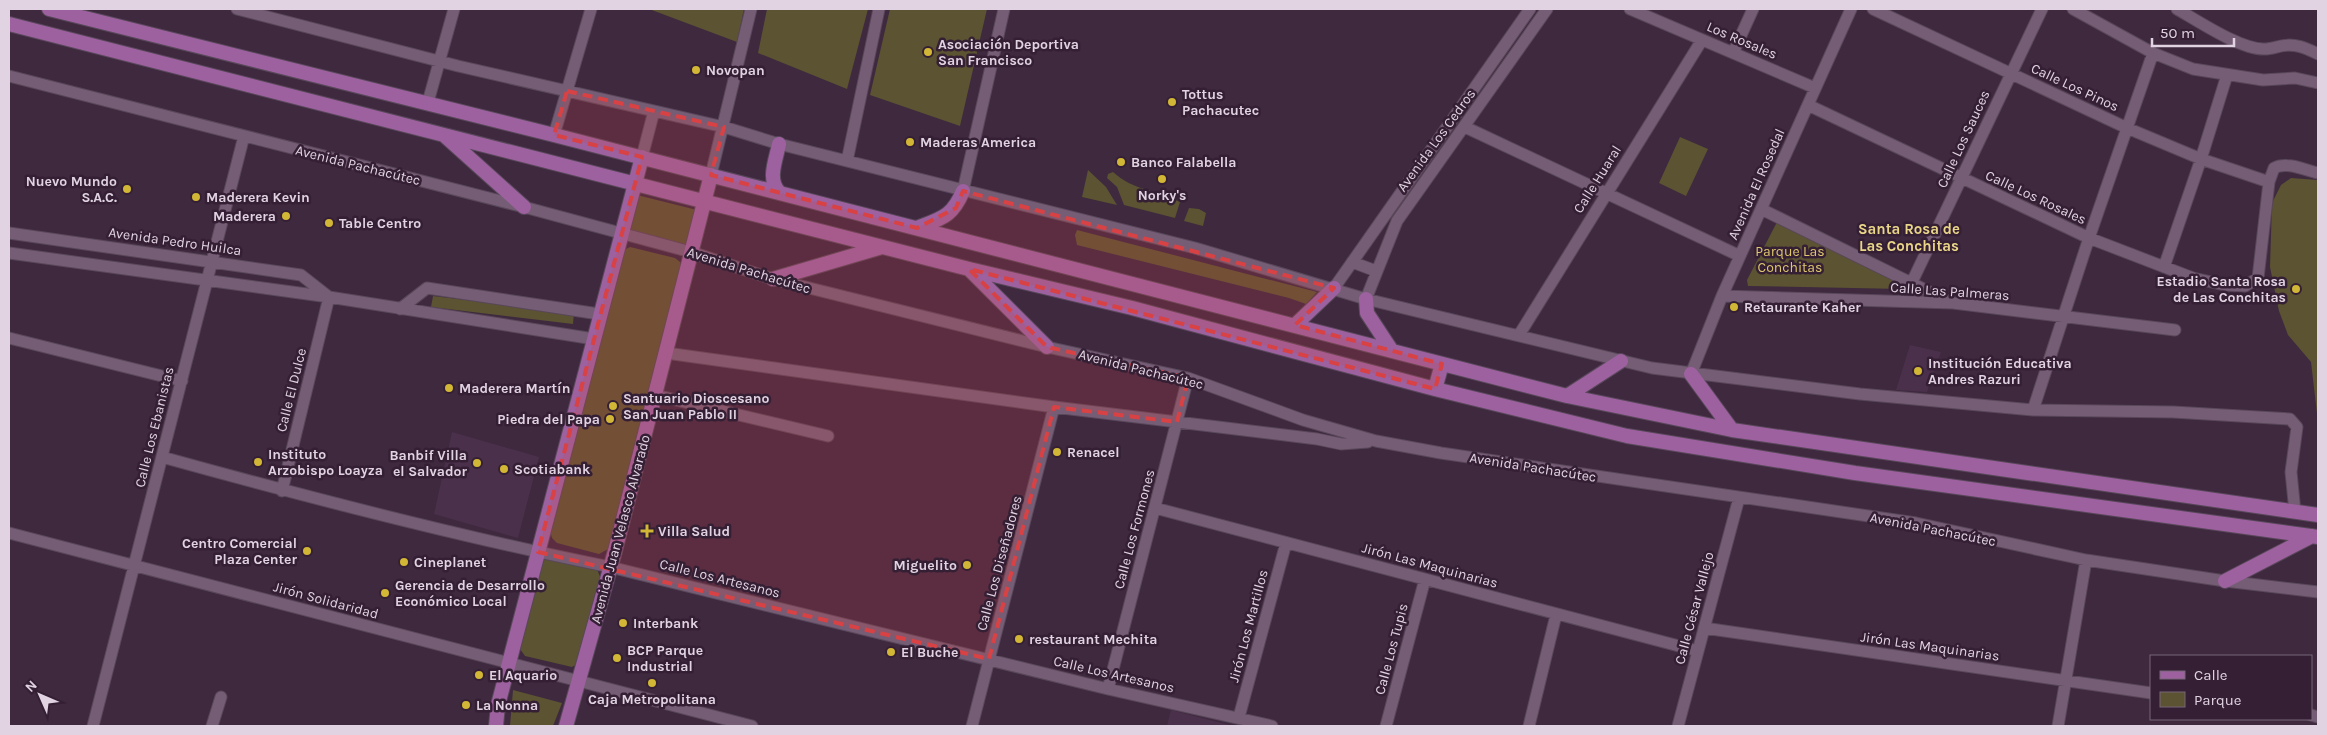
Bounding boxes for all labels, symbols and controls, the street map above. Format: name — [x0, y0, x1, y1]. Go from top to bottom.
scale bar — [2152, 15, 2234, 47]
street label: Los Rosales — [1704, 18, 1779, 63]
text: 50 m — [2160, 24, 2195, 42]
place label: Asociación Deportiva San Francisco — [938, 36, 1079, 69]
marker: Asociación Deportiva San Francisco — [922, 46, 934, 58]
street label: Calle Los Pinos — [2028, 60, 2121, 115]
place label: Novopan — [706, 62, 765, 79]
marker: Novopan — [690, 64, 702, 76]
place label: Tottus Pachacutec — [1182, 86, 1259, 119]
street label: Avenida Los Cedros — [1393, 86, 1479, 195]
street label: Calle Los Sauces — [1933, 88, 1994, 191]
marker: Tottus Pachacutec — [1166, 96, 1178, 108]
street label: Avenida El Rosedal — [1724, 126, 1789, 242]
place label: Maderas America — [920, 134, 1036, 151]
marker: Maderas America — [904, 136, 916, 148]
street label: Avenida Pachacútec — [294, 142, 422, 189]
street label: Calle Huaral — [1570, 142, 1625, 216]
place label: Banco Falabella — [1131, 154, 1237, 171]
marker: Banco Falabella — [1115, 156, 1127, 168]
street label: Calle Los Rosales — [1983, 167, 2089, 228]
place label: Nuevo Mundo S.A.C. — [26, 173, 117, 206]
marker: Norky's — [1156, 173, 1168, 185]
marker: Nuevo Mundo S.A.C. — [121, 183, 133, 195]
place label: Norky's — [1138, 187, 1186, 204]
place label: Maderera Kevin — [206, 189, 310, 206]
marker: Maderera Kevin — [190, 191, 202, 203]
place label: Maderera — [213, 208, 276, 225]
marker: Maderera — [280, 210, 292, 222]
place label: Table Centro — [339, 215, 421, 232]
marker: Table Centro — [323, 217, 335, 229]
district label: Santa Rosa de Las Conchitas — [1858, 220, 1960, 255]
street label: Avenida Pedro Huilca — [107, 224, 242, 259]
park label: Parque Las Conchitas — [1755, 243, 1825, 276]
street label: Avenida Pachacútec — [685, 244, 813, 297]
place label: Estadio Santa Rosa de Las Conchitas — [2156, 273, 2286, 306]
street label: Calle Las Palmeras — [1890, 279, 2010, 304]
marker: Estadio Santa Rosa de Las Conchitas — [2290, 283, 2302, 295]
place label: Retaurante Kaher — [1744, 299, 1861, 316]
marker: Retaurante Kaher — [1728, 301, 1740, 313]
street label: Calle El Dulce — [273, 346, 310, 434]
street label: Avenida Pachacútec — [1077, 346, 1205, 393]
place label: Institución Educativa Andres Razuri — [1928, 355, 2072, 388]
street label: Calle Los Ebanistas — [131, 365, 178, 489]
marker: Institución Educativa Andres Razuri — [1912, 365, 1924, 377]
place label: Maderera Martín — [459, 380, 570, 397]
marker: Maderera Martín — [443, 382, 455, 394]
place label: Santuario Dioscesano San Juan Pablo II — [623, 390, 770, 423]
marker: Santuario Dioscesano San Juan Pablo II — [607, 400, 619, 412]
place label: Piedra del Papa — [497, 411, 600, 428]
marker: Piedra del Papa — [604, 413, 616, 425]
street label: Avenida Juan Velasco Alvarado — [587, 433, 654, 625]
place label: Renacel — [1067, 444, 1119, 461]
place label: Instituto Arzobispo Loayza — [268, 446, 383, 479]
marker: Renacel — [1051, 446, 1063, 458]
place label: Banbif Villa el Salvador — [389, 447, 468, 480]
street label: Avenida Pachacútec — [1468, 449, 1598, 486]
marker: Instituto Arzobispo Loayza — [252, 456, 264, 468]
marker: Banbif Villa el Salvador — [471, 457, 483, 469]
place label: Scotiabank — [514, 461, 591, 478]
marker: Scotiabank — [498, 463, 510, 475]
street label: Calle Los Formones — [1110, 468, 1159, 591]
street label: Calle Los Diseñadores — [973, 494, 1026, 633]
street label: Avenida Pachacútec — [1868, 509, 1997, 550]
place label: Villa Salud — [658, 523, 730, 540]
marker: Villa Salud — [640, 524, 654, 538]
place label: Centro Comercial Plaza Center — [182, 535, 297, 568]
street label: Jirón Las Maquinarias — [1360, 539, 1500, 592]
marker: Centro Comercial Plaza Center — [301, 545, 313, 557]
street label: Calle César Vallejo — [1671, 550, 1718, 666]
place label: Cineplanet — [414, 554, 487, 571]
street label: Calle Los Artesanos — [658, 555, 782, 602]
marker: Cineplanet — [398, 556, 410, 568]
place label: Miguelito — [894, 557, 957, 574]
marker: Miguelito — [961, 559, 973, 571]
street label: Jirón Los Martillos — [1225, 568, 1272, 684]
place label: Gerencia de Desarrollo Económico Local — [395, 577, 545, 610]
street label: Jirón Solidaridad — [271, 578, 380, 623]
marker: Gerencia de Desarrollo Económico Local — [379, 587, 391, 599]
street label: Calle Los Tupis — [1371, 602, 1412, 697]
place label: Interbank — [633, 615, 699, 632]
marker: Interbank — [617, 617, 629, 629]
street label: Jirón Las Maquinarias — [1859, 628, 2000, 665]
place label: restaurant Mechita — [1029, 631, 1157, 648]
marker: restaurant Mechita — [1013, 633, 1025, 645]
place label: BCP Parque Industrial — [627, 642, 703, 675]
place label: El Buche — [901, 644, 958, 661]
marker: El Buche — [885, 646, 897, 658]
marker: BCP Parque Industrial — [611, 652, 623, 664]
street label: Calle Los Artesanos — [1052, 652, 1176, 697]
legend — [2150, 655, 2312, 720]
text: Calle — [2194, 666, 2228, 684]
place label: El Aquario — [489, 667, 557, 684]
marker: El Aquario — [473, 669, 485, 681]
north arrow — [15, 670, 65, 720]
text: N — [22, 677, 41, 696]
marker: Caja Metropolitana — [646, 677, 658, 689]
place label: Caja Metropolitana — [588, 691, 716, 708]
text: Parque — [2194, 691, 2242, 709]
place label: La Nonna — [476, 697, 538, 714]
marker: La Nonna — [460, 699, 472, 711]

